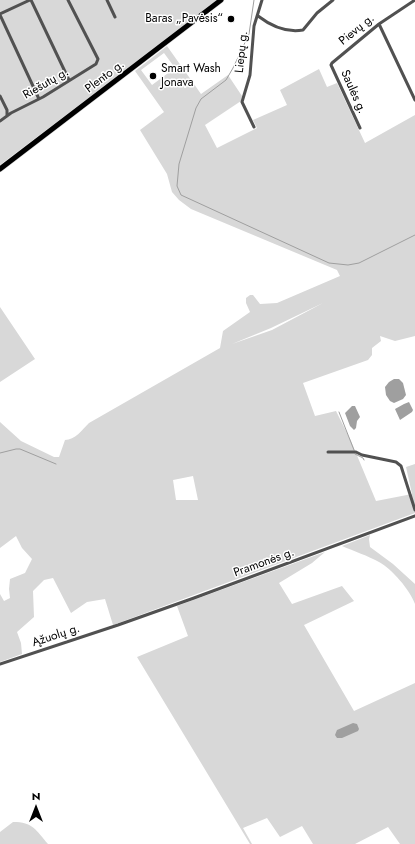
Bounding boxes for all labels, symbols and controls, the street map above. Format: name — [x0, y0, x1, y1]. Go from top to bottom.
street label: Pievų g. — [336, 11, 378, 49]
place label: Baras „Pavėsis“ — [145, 12, 223, 26]
marker: Baras „Pavėsis“ — [226, 14, 236, 24]
street label: Liepų g. — [233, 30, 251, 74]
street label: Plento g. — [83, 58, 127, 96]
place label: Smart Wash Jonava — [161, 62, 221, 90]
street label: Riešutų g. — [21, 65, 71, 103]
street label: Saulės g. — [337, 68, 369, 116]
marker: Smart Wash Jonava — [148, 71, 158, 81]
street label: Pramonės g. — [232, 545, 296, 581]
street label: Ąžuolų g. — [30, 622, 82, 650]
north arrow — [16, 788, 56, 828]
text: N — [32, 788, 40, 804]

